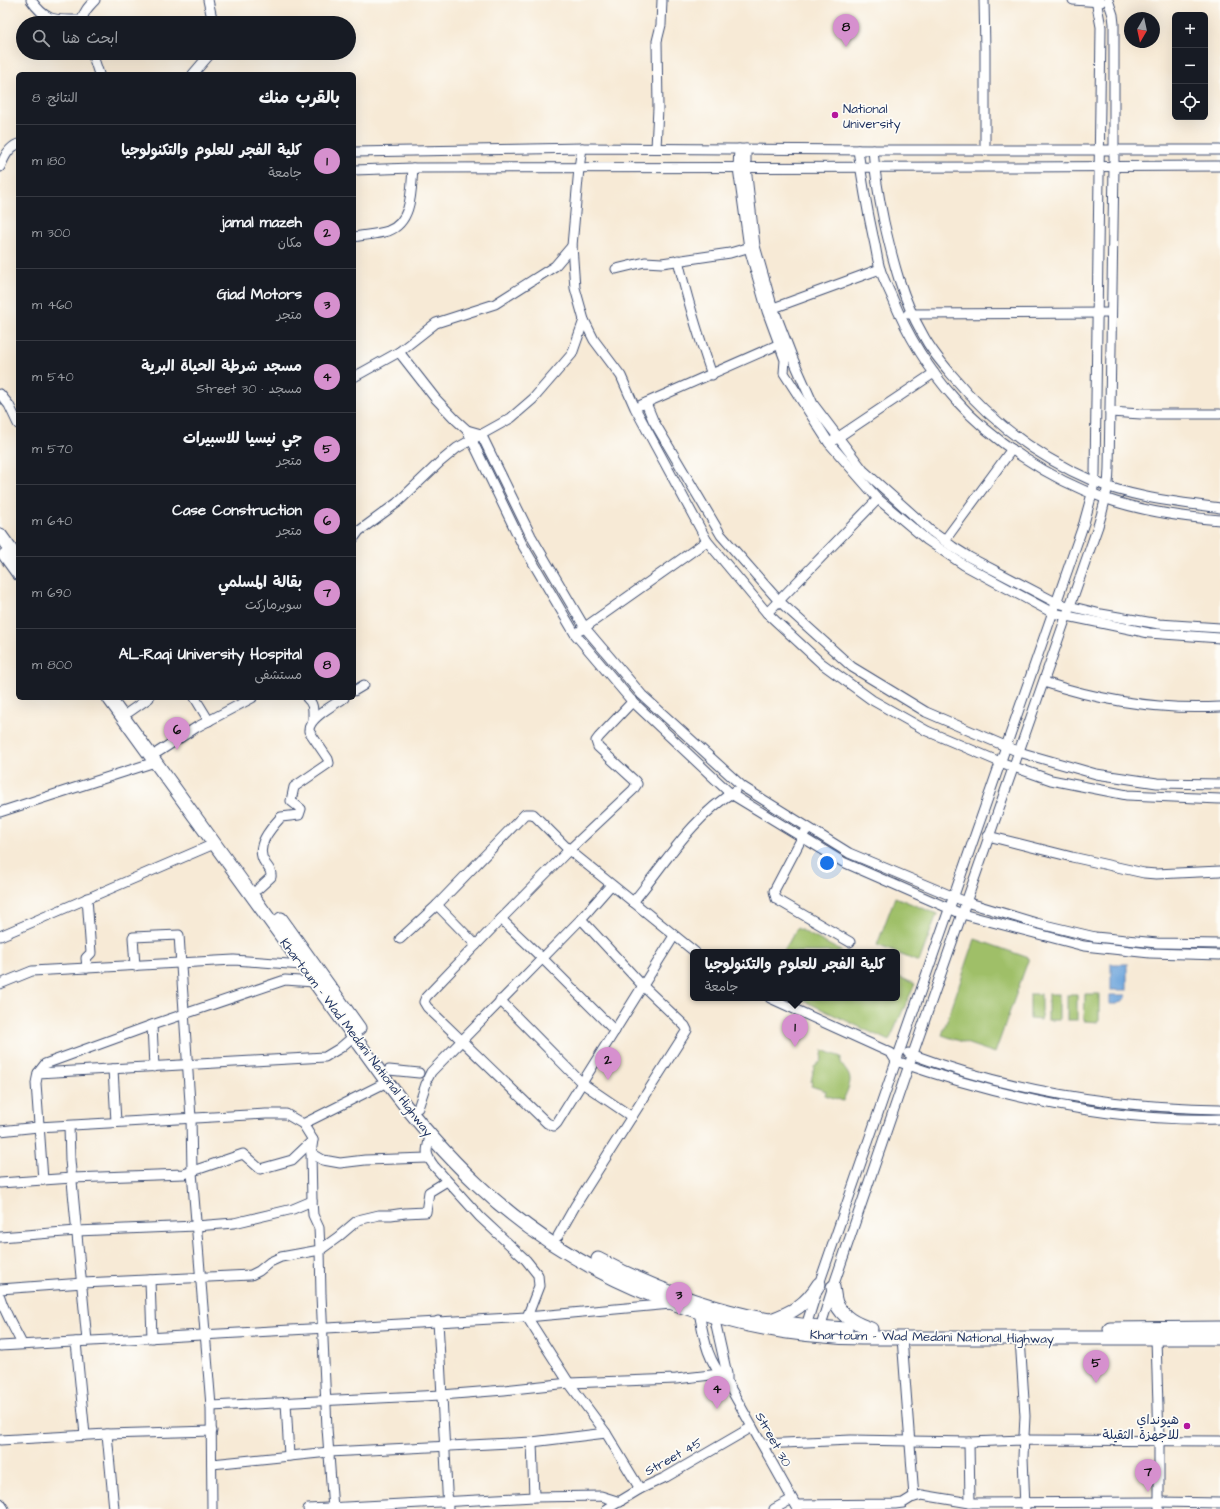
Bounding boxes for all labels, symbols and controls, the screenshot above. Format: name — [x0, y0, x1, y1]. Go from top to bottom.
north arrow — [1124, 12, 1160, 48]
map controls — [1172, 12, 1208, 120]
button: + — [1172, 12, 1208, 48]
pin: 8 — [833, 14, 859, 47]
search box — [16, 16, 356, 60]
icon: search — [30, 27, 52, 49]
text: ابحث هنا — [62, 28, 118, 49]
button: − — [1172, 48, 1208, 84]
button: locate — [1172, 84, 1208, 120]
text: بالقرب منك — [259, 86, 340, 110]
text: النتائج: 8 — [32, 89, 78, 107]
place label: National University — [843, 100, 901, 134]
marker: National University — [830, 110, 840, 120]
text: كلية الفجر للعلوم والتكنولوجيا — [121, 140, 302, 161]
text: 180 m — [32, 152, 66, 170]
text: 1 — [326, 152, 328, 170]
text: جامعة — [268, 164, 302, 182]
text: jamal mazeh — [222, 212, 302, 233]
text: 300 m — [32, 224, 70, 242]
text: 2 — [323, 224, 331, 242]
text: مكان — [278, 234, 302, 252]
text: Giad Motors — [217, 284, 302, 305]
text: 460 m — [32, 296, 73, 314]
text: 3 — [324, 296, 330, 314]
text: متجر — [277, 306, 302, 324]
text: مسجد شرطة الحياة البرية — [141, 356, 302, 377]
text: 540 m — [32, 368, 74, 386]
text: 4 — [323, 368, 331, 386]
text: مسجد · Street 30 — [196, 380, 302, 398]
text: جي نيسيا للاسبيرات — [183, 428, 302, 449]
text: 570 m — [32, 440, 73, 458]
text: 5 — [322, 440, 332, 458]
text: متجر — [277, 452, 302, 470]
text: Case Construction — [172, 500, 302, 521]
text: 640 m — [32, 512, 73, 530]
text: 6 — [323, 512, 331, 530]
text: متجر — [277, 522, 302, 540]
text: بقالة المسلمي — [218, 572, 302, 593]
text: 690 m — [32, 584, 71, 602]
text: 7 — [323, 584, 331, 602]
text: سوبرماركت — [245, 596, 302, 614]
text: AL-Raqi University Hospital — [119, 644, 302, 665]
text: 800 m — [32, 656, 72, 674]
text: 8 — [323, 656, 331, 674]
text: مستشفى — [254, 666, 302, 684]
pin: 6 — [164, 717, 190, 750]
your location — [817, 853, 837, 873]
street label: Khartoum - Wad Medani National Highway — [275, 935, 437, 1141]
popup — [690, 949, 900, 1001]
text: كلية الفجر للعلوم والتكنولوجيا — [705, 954, 885, 975]
text: جامعة — [705, 978, 738, 996]
pin: 1 — [782, 1014, 808, 1047]
pin: 2 — [595, 1047, 621, 1080]
pin: 3 — [666, 1282, 692, 1315]
street label: Khartoum - Wad Medani National Highway — [810, 1326, 1054, 1349]
pin: 5 — [1083, 1350, 1109, 1383]
pin: 4 — [704, 1376, 730, 1409]
street label: Street 30 — [751, 1409, 796, 1470]
place label: هيونداي للاجهزة الثقيلة — [1103, 1411, 1179, 1444]
marker: هيونداي للاجهزة الثقيلة — [1182, 1421, 1192, 1431]
street label: Street 45 — [641, 1434, 706, 1480]
pin: 7 — [1135, 1459, 1161, 1492]

